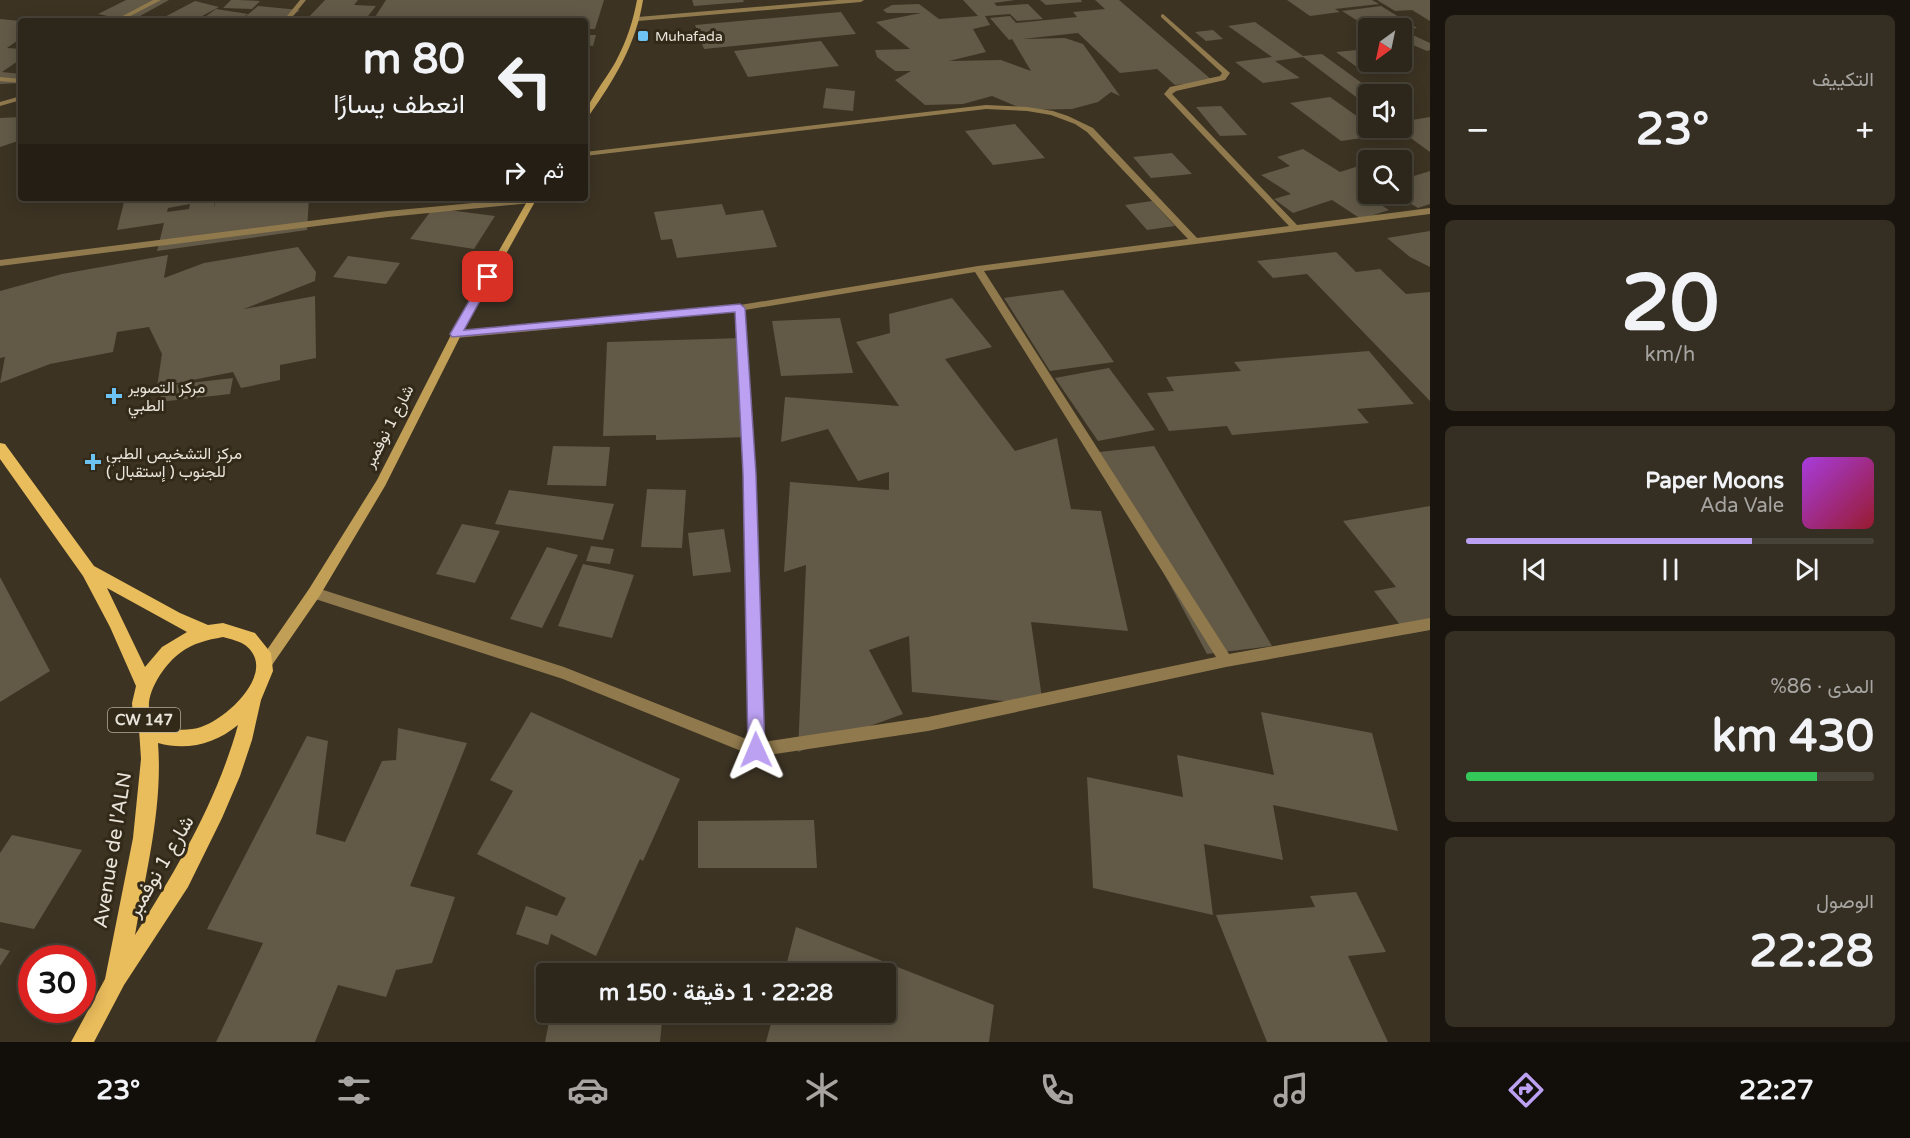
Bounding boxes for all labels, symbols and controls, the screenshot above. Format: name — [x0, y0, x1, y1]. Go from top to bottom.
north arrow — [1358, 18, 1412, 72]
map controls — [1358, 18, 1412, 204]
place label: Muhafada — [655, 28, 723, 45]
marker: Muhafada — [636, 29, 650, 43]
text: 80 m — [363, 34, 465, 85]
icon: left — [486, 42, 564, 120]
text: التكييف — [1812, 68, 1874, 92]
button: sound — [1358, 84, 1412, 138]
text: انعطف يسارًا — [333, 88, 465, 121]
text: 23° — [1636, 103, 1709, 157]
text: − — [1466, 111, 1490, 150]
text: + — [1855, 111, 1874, 150]
button: search — [1358, 150, 1412, 204]
icon: right — [498, 156, 531, 189]
text: ثم — [543, 158, 564, 184]
pin — [462, 251, 513, 302]
text: 20 — [1621, 257, 1719, 351]
icon: arrive — [471, 260, 504, 293]
text: km/h — [1645, 343, 1695, 367]
place label: مركز التصوير الطبي — [127, 378, 205, 419]
street label: شارع 1 نوفمبر — [359, 382, 419, 473]
marker: مركز التصوير الطبي — [105, 387, 123, 405]
place label: مركز التشخيص الطبي للجنوب ( إستقبال ) — [106, 444, 242, 482]
marker: مركز التشخيص الطبي للجنوب ( إستقبال ) — [84, 453, 102, 471]
text: Paper Moons — [1645, 468, 1784, 494]
text: Ada Vale — [1700, 494, 1784, 518]
icon: previous — [1518, 553, 1551, 586]
icon: pause — [1654, 553, 1687, 586]
icon: next — [1790, 553, 1823, 586]
text: المدى · 86% — [1770, 675, 1874, 699]
road number: CW 147 — [108, 708, 180, 732]
text: 430 km — [1712, 710, 1874, 764]
position arrow — [724, 718, 788, 782]
street label: Avenue de l'ALN — [89, 770, 137, 930]
street label: شارع 1 نوفمبر — [122, 812, 200, 923]
text: الوصول — [1816, 890, 1874, 914]
text: 22:28 — [1749, 925, 1874, 979]
speed limit sign: 30 — [18, 945, 96, 1023]
text: 22:28 · 1 دقيقة · 150 m — [599, 980, 833, 1006]
icon: filters — [333, 1069, 375, 1111]
icon: car — [567, 1069, 609, 1111]
icon: climate — [801, 1069, 843, 1111]
icon: phone — [1036, 1069, 1078, 1111]
icon: music — [1270, 1069, 1312, 1111]
icon: directions — [1505, 1069, 1547, 1111]
text: 23° — [96, 1074, 140, 1107]
text: 22:27 — [1739, 1074, 1814, 1107]

